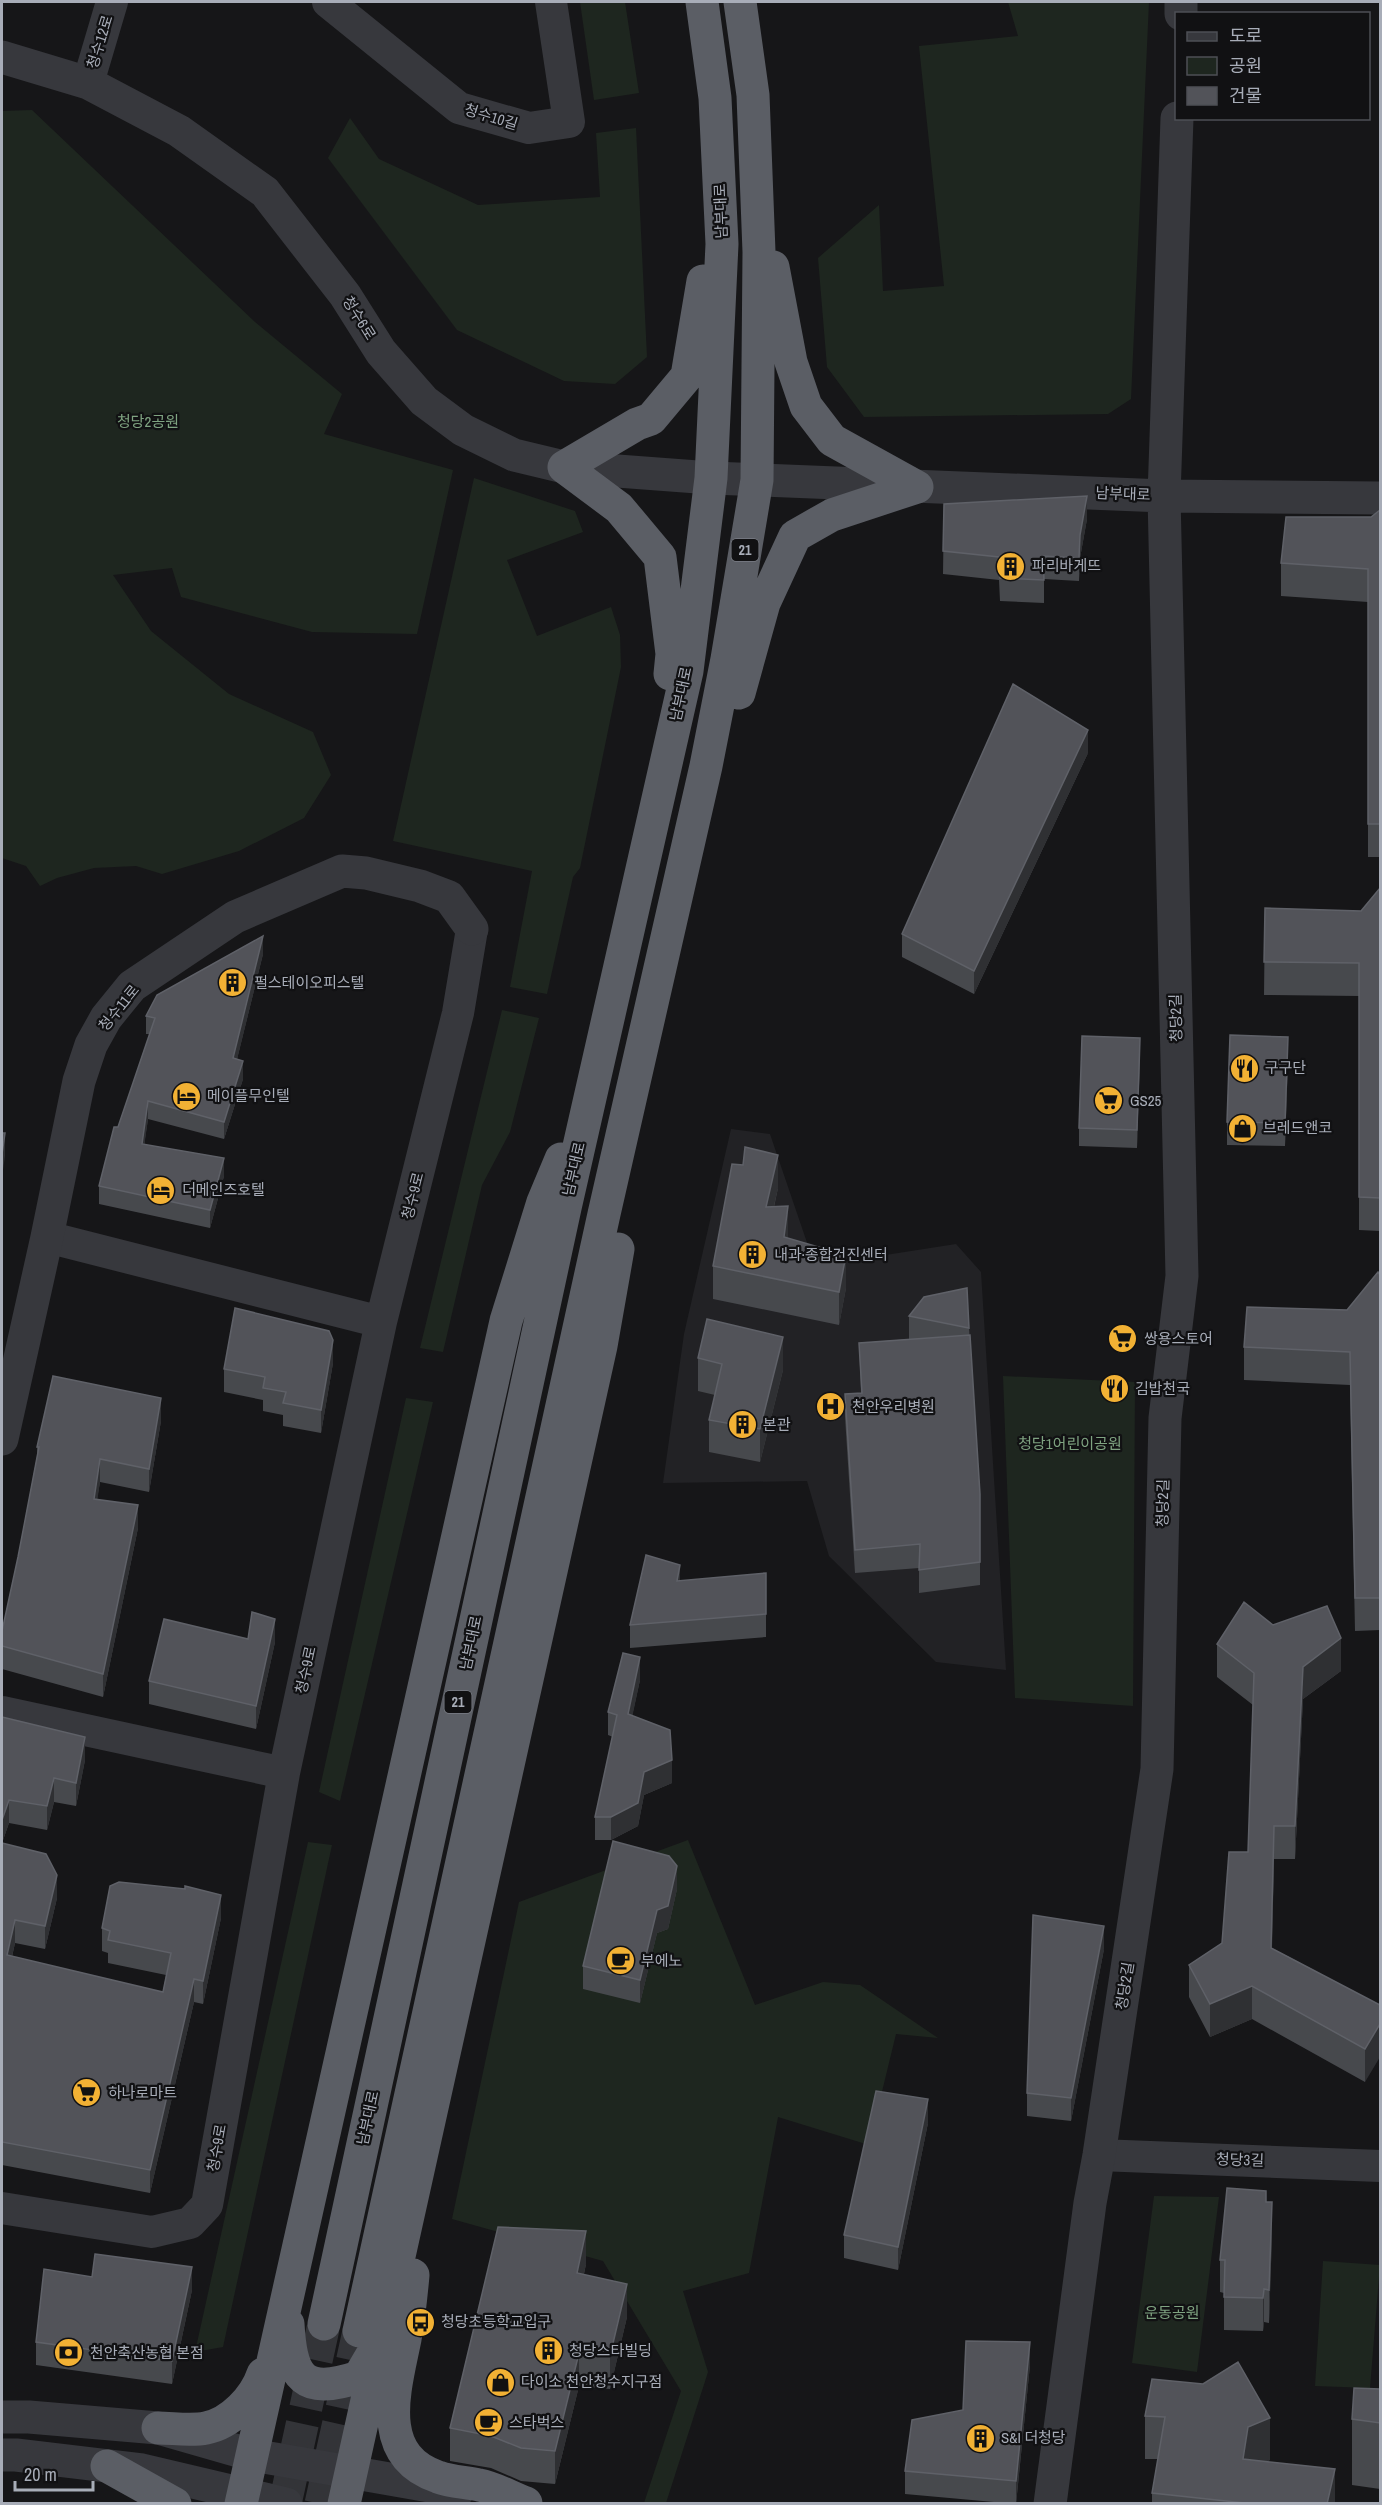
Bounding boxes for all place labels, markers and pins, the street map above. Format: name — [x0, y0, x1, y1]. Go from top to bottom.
building icon: 파리바게뜨 — [995, 550, 1027, 582]
place label: 파리바게뜨 — [1032, 555, 1101, 576]
building icon: 펄스테이오피스텔 — [217, 967, 249, 999]
place label: 펄스테이오피스텔 — [254, 972, 364, 993]
restaurant icon: 구구단 — [1228, 1052, 1260, 1084]
place label: 구구단 — [1265, 1057, 1307, 1078]
hotel icon: 메이플무인텔 — [170, 1080, 202, 1112]
place label: 메이플무인텔 — [207, 1085, 290, 1106]
supermarket icon: GS25 — [1093, 1085, 1125, 1117]
place label: GS25 — [1130, 1090, 1162, 1111]
shop icon: 브레드앤코 — [1226, 1112, 1258, 1144]
place label: 브레드앤코 — [1263, 1117, 1332, 1138]
hotel icon: 더메인즈호텔 — [145, 1174, 177, 1206]
place label: 더메인즈호텔 — [182, 1179, 265, 1200]
building icon: 내과·종합건진센터 — [737, 1239, 769, 1271]
place label: 내과·종합건진센터 — [774, 1244, 888, 1265]
supermarket icon: 쌍용스토어 — [1107, 1323, 1139, 1355]
place label: 쌍용스토어 — [1144, 1328, 1213, 1349]
restaurant icon: 김밥천국 — [1098, 1373, 1130, 1405]
place label: 김밥천국 — [1135, 1378, 1190, 1399]
hospital icon: 천안우리병원 — [815, 1391, 847, 1423]
place label: 천안우리병원 — [852, 1396, 935, 1417]
building icon: 본관 — [726, 1409, 758, 1441]
place label: 본관 — [763, 1414, 791, 1435]
cafe icon: 부에노 — [604, 1945, 636, 1977]
place label: 부에노 — [641, 1950, 682, 1971]
supermarket icon: 하나로마트 — [71, 2077, 103, 2109]
place label: 하나로마트 — [108, 2082, 177, 2103]
bus stop icon: 청당초등학교입구 — [404, 2306, 436, 2338]
place label: 청당초등학교입구 — [441, 2311, 551, 2332]
building icon: 청당스타빌딩 — [532, 2335, 564, 2367]
bank icon: 천안축산농협 본점 — [53, 2337, 85, 2369]
place label: 청당스타빌딩 — [569, 2340, 652, 2361]
place label: 천안축산농협 본점 — [90, 2342, 204, 2363]
shop icon: 다이소 천안청수지구점 — [484, 2366, 516, 2398]
place label: 다이소 천안청수지구점 — [521, 2371, 662, 2392]
cafe icon: 스타벅스 — [472, 2407, 504, 2439]
place label: 스타벅스 — [509, 2412, 564, 2433]
building icon: S&I 더청당 — [964, 2422, 996, 2454]
place label: S&I 더청당 — [1001, 2427, 1066, 2448]

